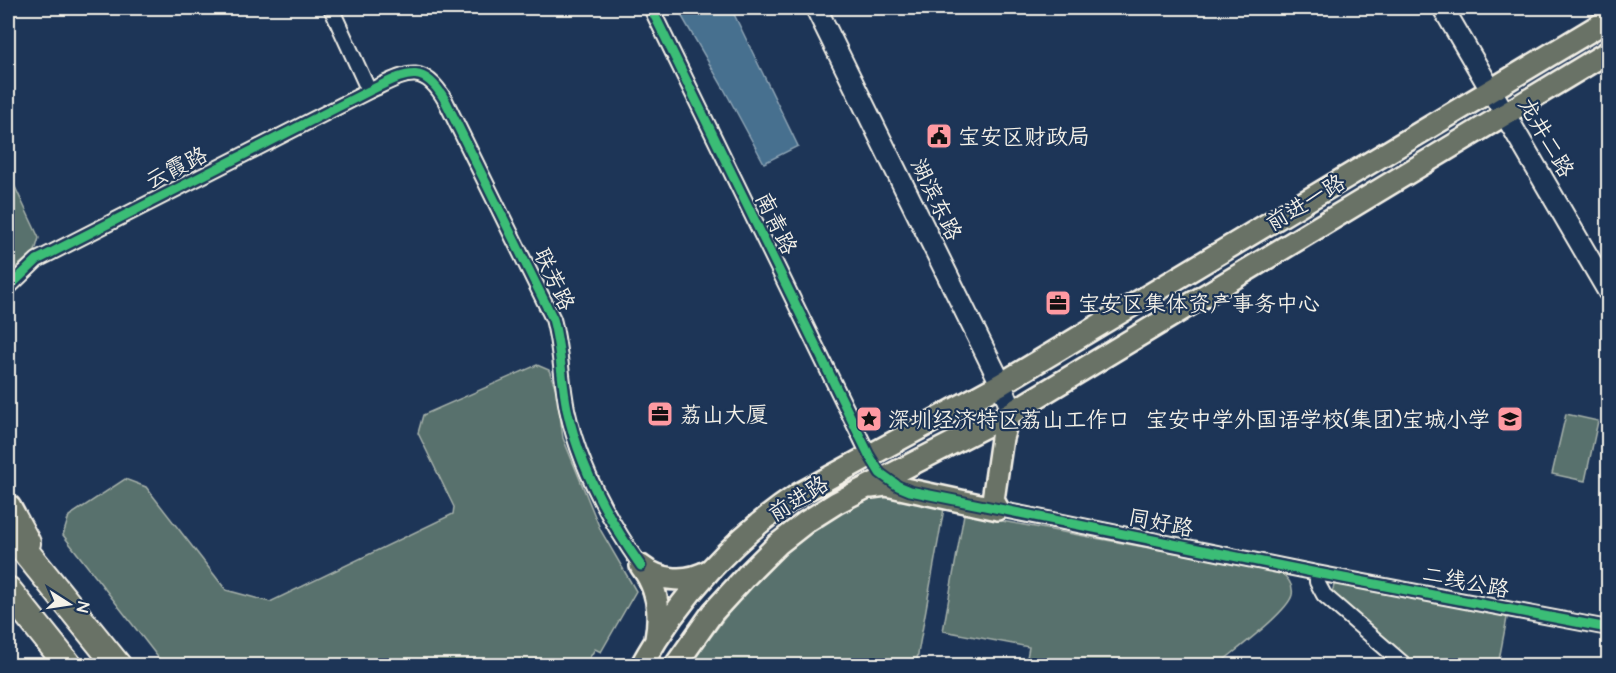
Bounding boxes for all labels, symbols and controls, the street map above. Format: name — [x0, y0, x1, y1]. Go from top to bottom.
street label: 龙井二路 — [1510, 92, 1581, 184]
public building icon: 宝安区财政局 — [924, 121, 954, 151]
place label: 宝安区财政局 — [958, 122, 1090, 153]
street label: 云霞路 — [140, 140, 213, 197]
street label: 湖滨东路 — [902, 153, 969, 246]
street label: 前进一路 — [1260, 167, 1351, 239]
street label: 南青路 — [747, 187, 804, 260]
street label: 联芳路 — [526, 243, 582, 316]
office icon: 宝安区集体资产事务中心 — [1043, 288, 1073, 318]
place label: 宝安区集体资产事务中心 — [1078, 289, 1320, 320]
office icon: 荔山大厦 — [645, 399, 675, 429]
place label: 荔山大厦 — [680, 400, 768, 431]
place icon: 深圳经济特区荔山工作口 — [854, 404, 884, 434]
school or university icon: 宝安中学外国语学校(集团)宝城小学 — [1495, 404, 1525, 434]
place label: 深圳经济特区荔山工作口 — [888, 405, 1130, 436]
place label: 宝安中学外国语学校(集团)宝城小学 — [1146, 405, 1490, 436]
street label: 前进路 — [763, 469, 835, 530]
street label: 同好路 — [1125, 502, 1196, 545]
street label: 二线公路 — [1420, 559, 1512, 606]
north arrow — [39, 574, 99, 634]
text: N — [71, 600, 94, 614]

